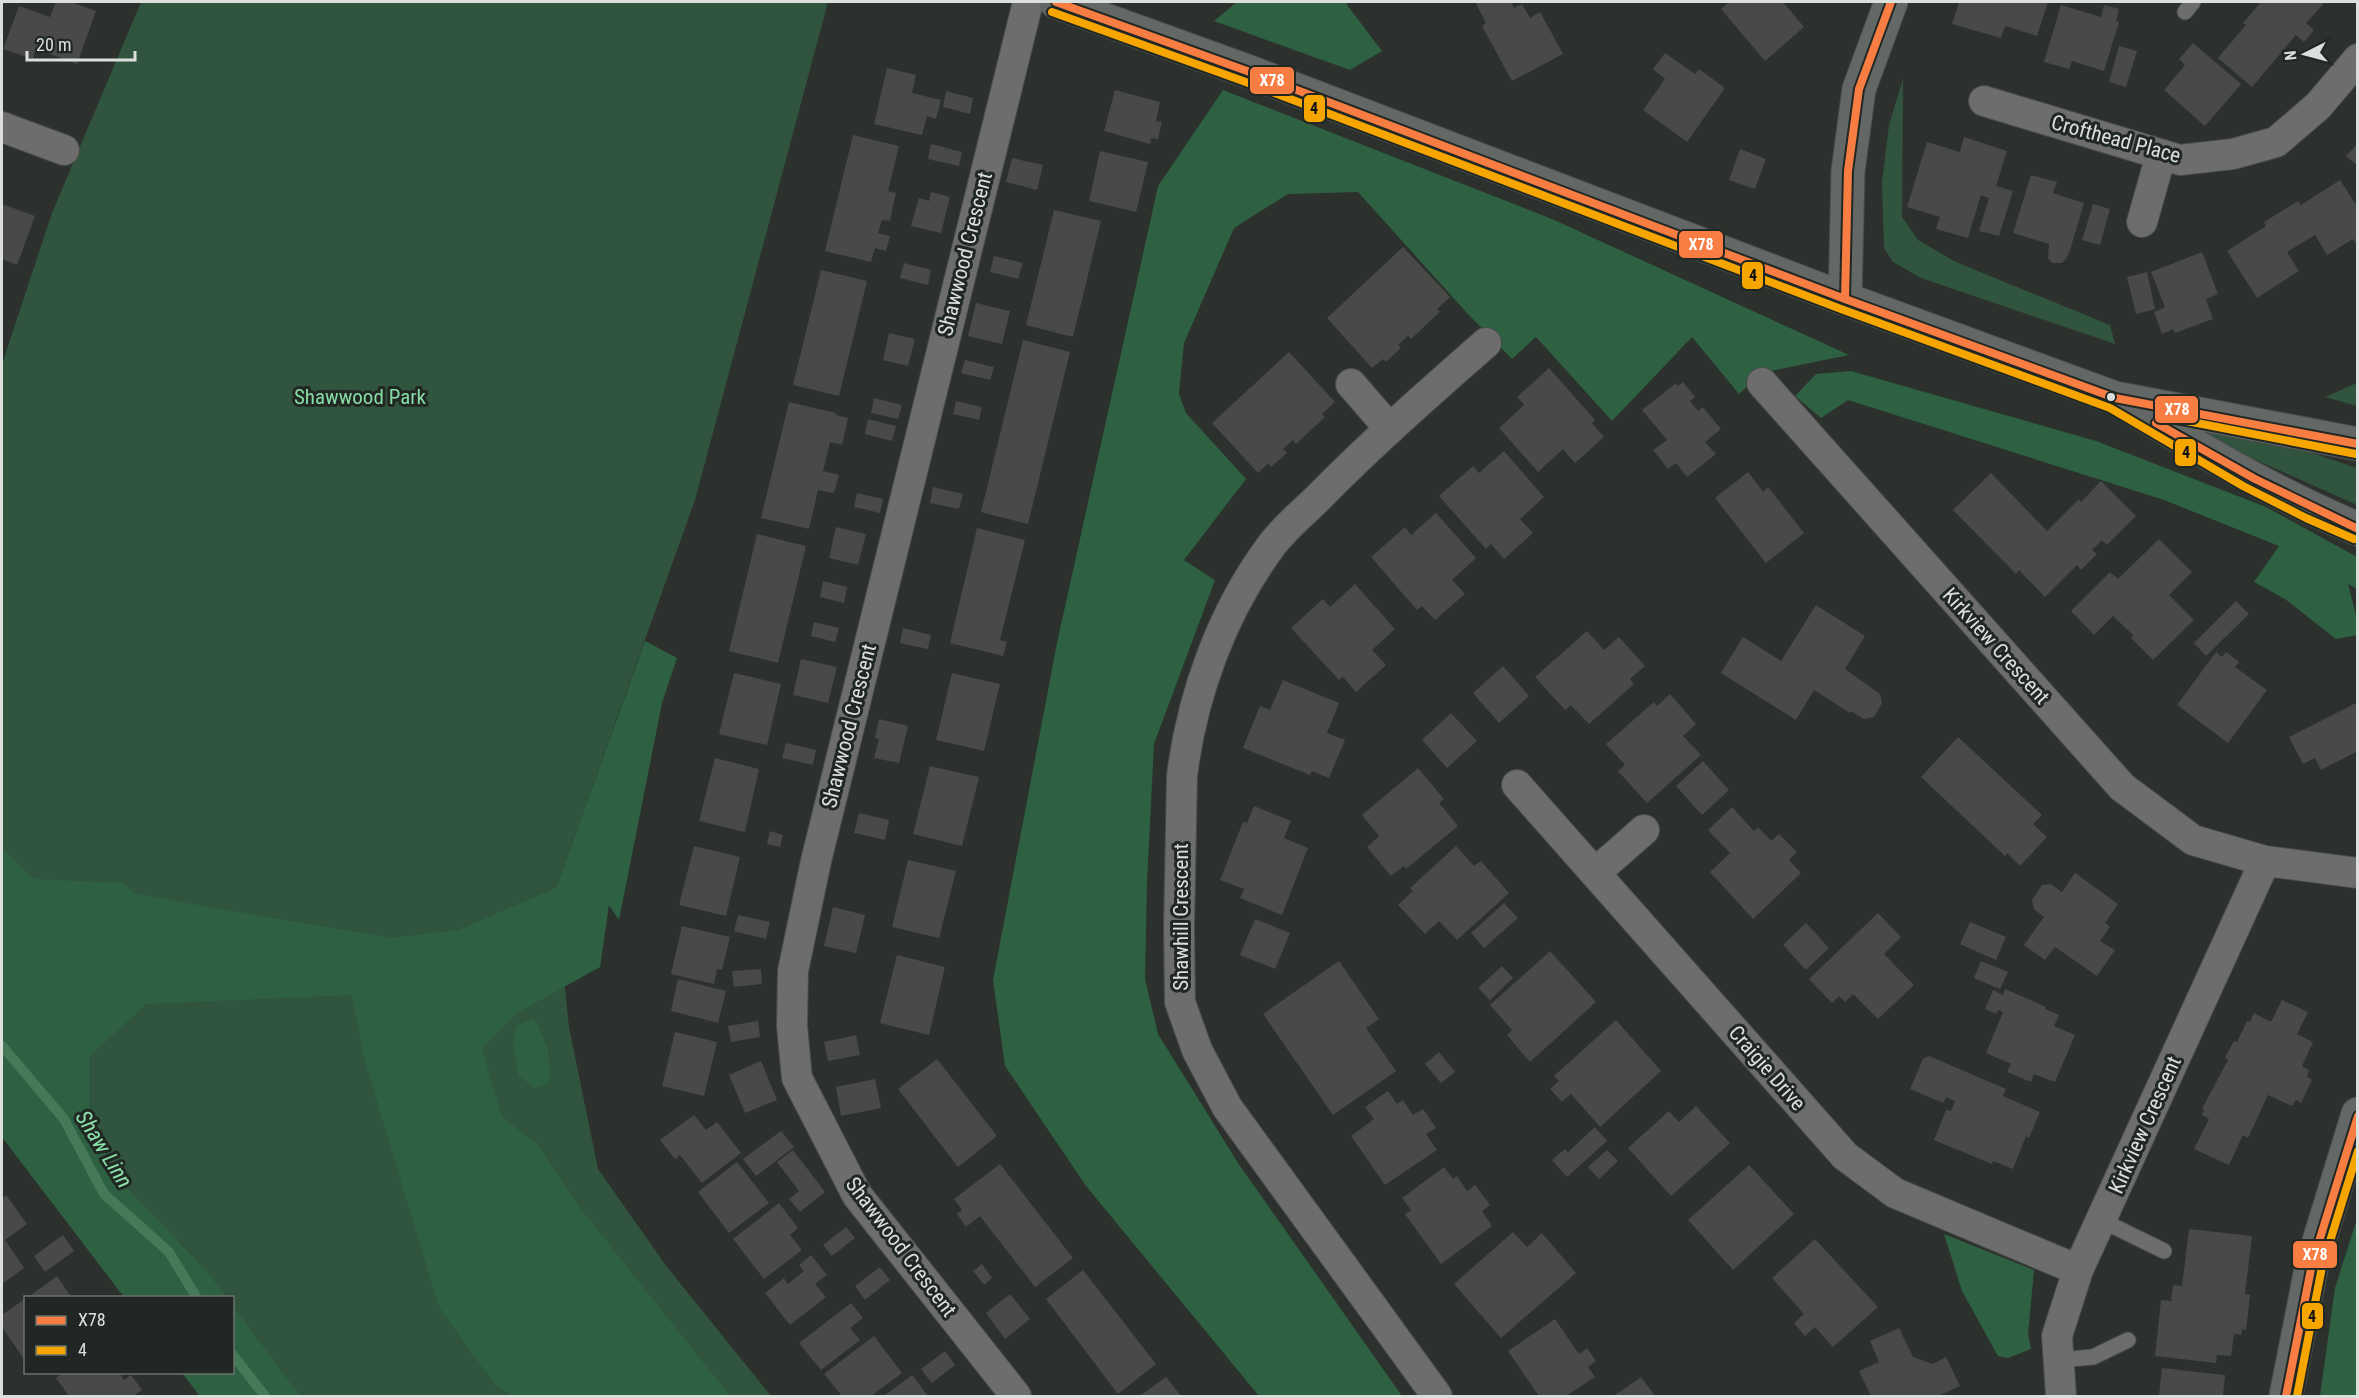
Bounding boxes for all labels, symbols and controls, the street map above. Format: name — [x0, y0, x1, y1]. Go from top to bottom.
scale bar — [27, 24, 135, 62]
north arrow — [2275, 24, 2335, 84]
text: 20 m — [36, 34, 71, 55]
text: N — [2281, 50, 2301, 61]
line badge: X78 — [1249, 66, 1295, 95]
text: X78 — [1259, 71, 1285, 90]
line badge: 4 — [1303, 94, 1326, 123]
text: 4 — [1310, 99, 1318, 118]
street label: Crofthead Place — [2049, 110, 2183, 168]
street label: Shawwood Crescent — [933, 170, 997, 338]
line badge: X78 — [1678, 230, 1724, 259]
text: X78 — [1688, 235, 1714, 254]
line badge: 4 — [1741, 261, 1764, 290]
text: 4 — [1749, 266, 1757, 285]
park label: Shawwood Park — [294, 385, 427, 409]
unlabelled marker — [2105, 391, 2117, 403]
line badge: X78 — [2154, 395, 2199, 424]
text: X78 — [2164, 400, 2190, 419]
line badge: 4 — [2174, 438, 2197, 467]
text: 4 — [2182, 443, 2190, 462]
street label: Kirkview Crescent — [1938, 583, 2054, 709]
street label: Shawwood Crescent — [817, 642, 881, 810]
street label: Shawhill Crescent — [1169, 843, 1193, 991]
street label: Craigie Drive — [1724, 1021, 1810, 1115]
street label: Kirkview Crescent — [2104, 1053, 2186, 1197]
water label: Shaw Linn — [71, 1106, 137, 1192]
street label: Shawwood Crescent — [841, 1173, 961, 1321]
line badge: X78 — [2292, 1240, 2338, 1269]
text: X78 — [2302, 1245, 2328, 1264]
legend — [24, 1296, 234, 1374]
line badge: 4 — [2301, 1302, 2324, 1330]
text: 4 — [2308, 1307, 2316, 1326]
text: X78 — [78, 1309, 106, 1330]
text: 4 — [78, 1339, 87, 1360]

